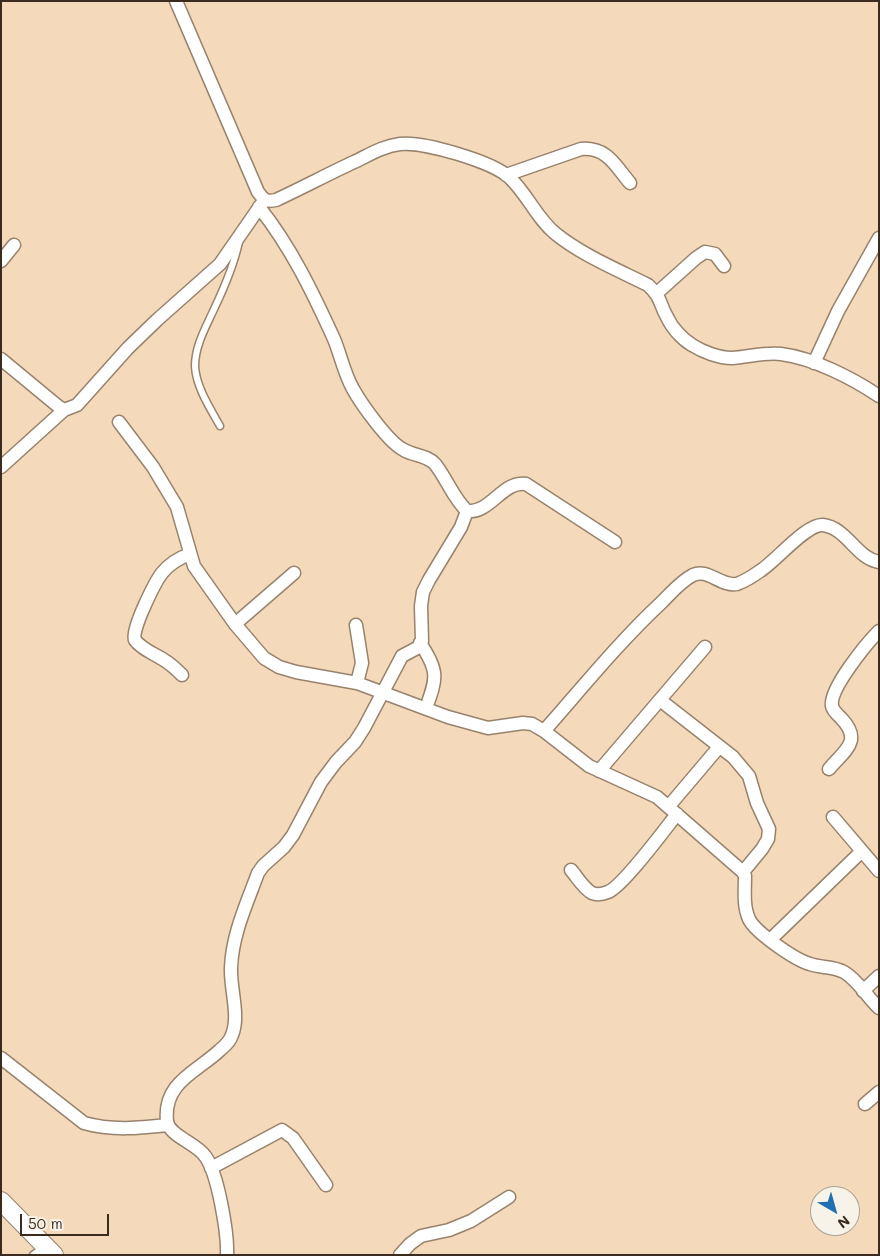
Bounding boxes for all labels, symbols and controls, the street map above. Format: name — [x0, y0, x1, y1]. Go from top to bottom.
north arrow — [810, 1186, 860, 1236]
scale bar — [22, 1204, 111, 1236]
text: N — [834, 1212, 854, 1233]
text: 50 m — [28, 1213, 63, 1233]

